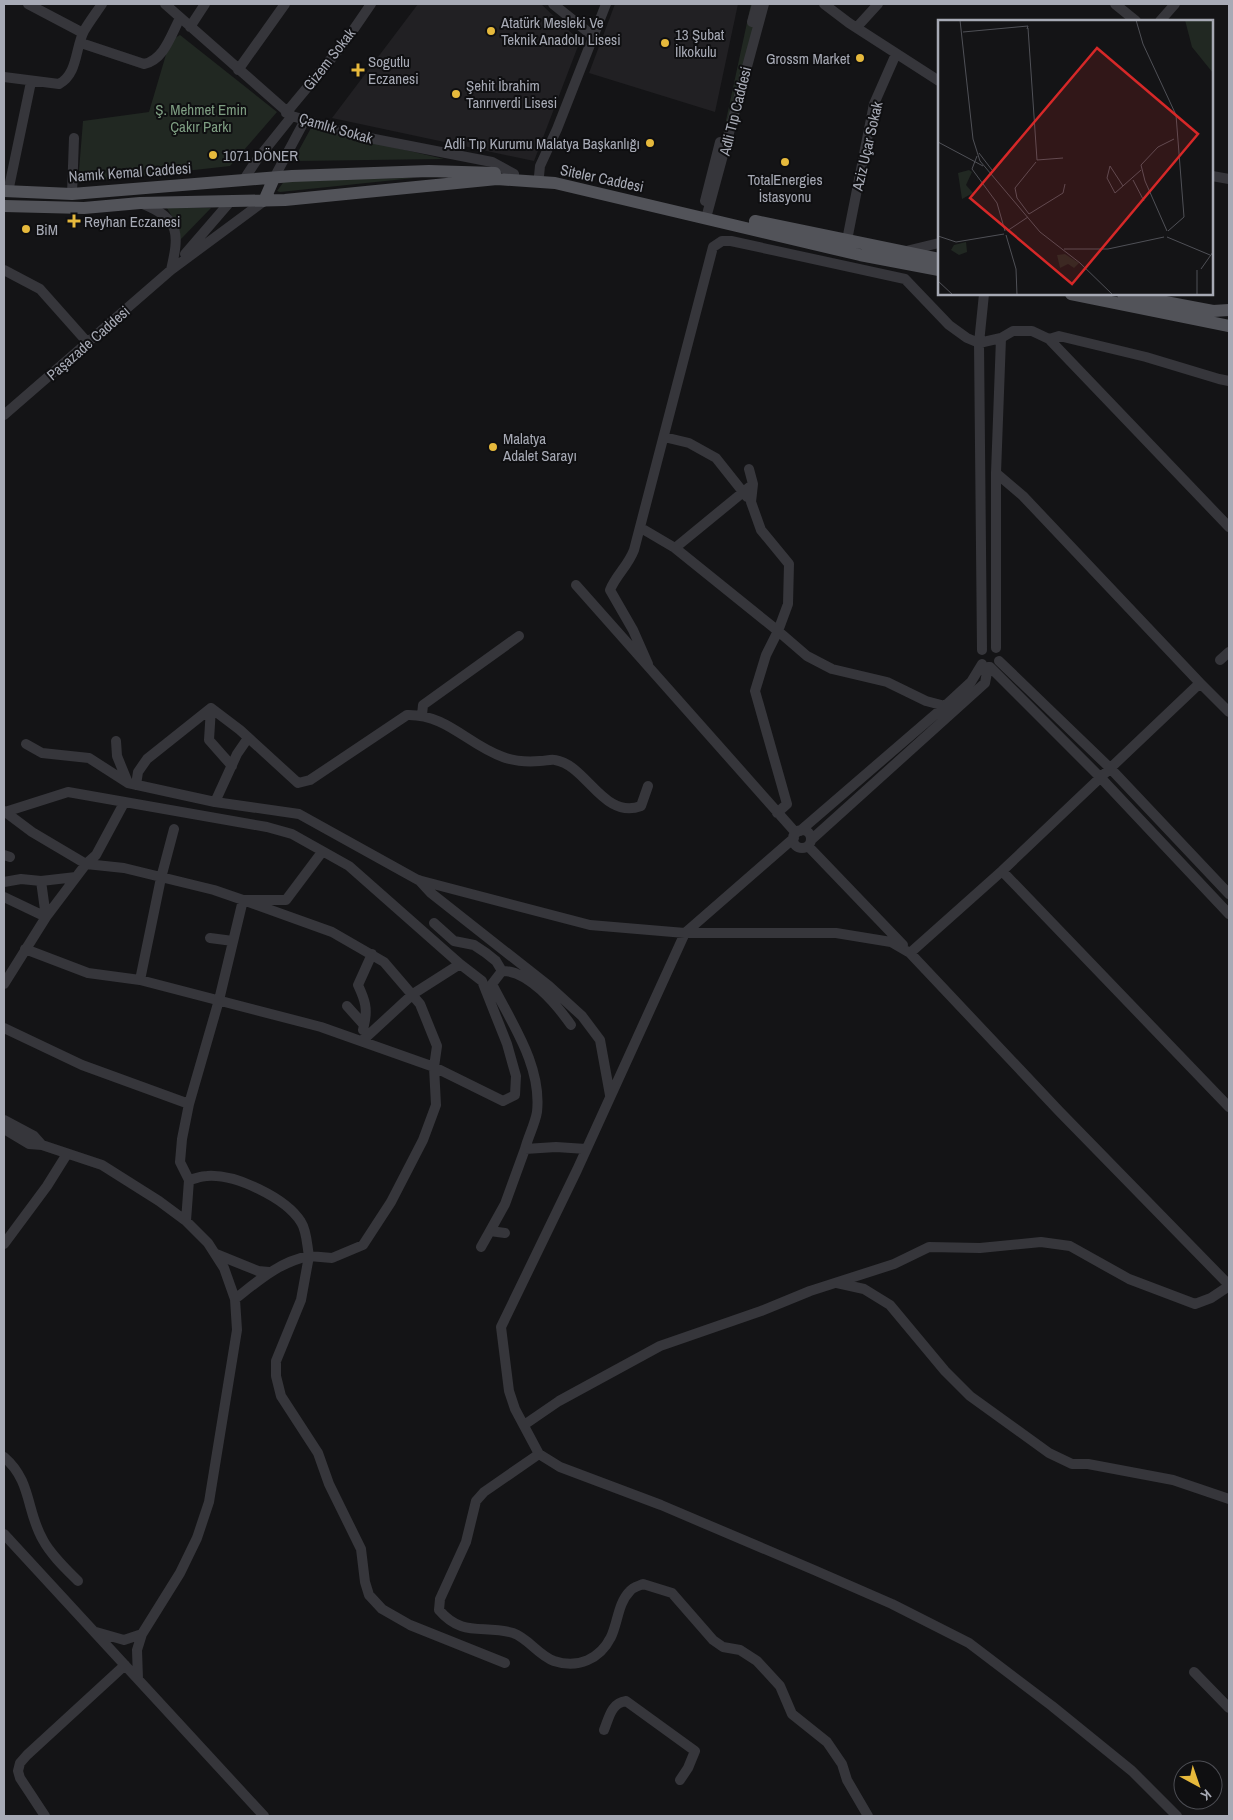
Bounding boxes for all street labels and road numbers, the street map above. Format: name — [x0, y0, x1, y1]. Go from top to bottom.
street label: Gizem Sokak — [298, 23, 361, 95]
street label: Adli Tıp Caddesi — [714, 64, 756, 159]
street label: Aziz Uçar Sokak — [846, 99, 888, 194]
street label: Çamlık Sokak — [297, 107, 376, 149]
street label: Namık Kemal Caddesi — [68, 157, 192, 187]
street label: Siteler Caddesi — [558, 159, 646, 197]
street label: Paşazade Caddesi — [42, 301, 134, 385]

